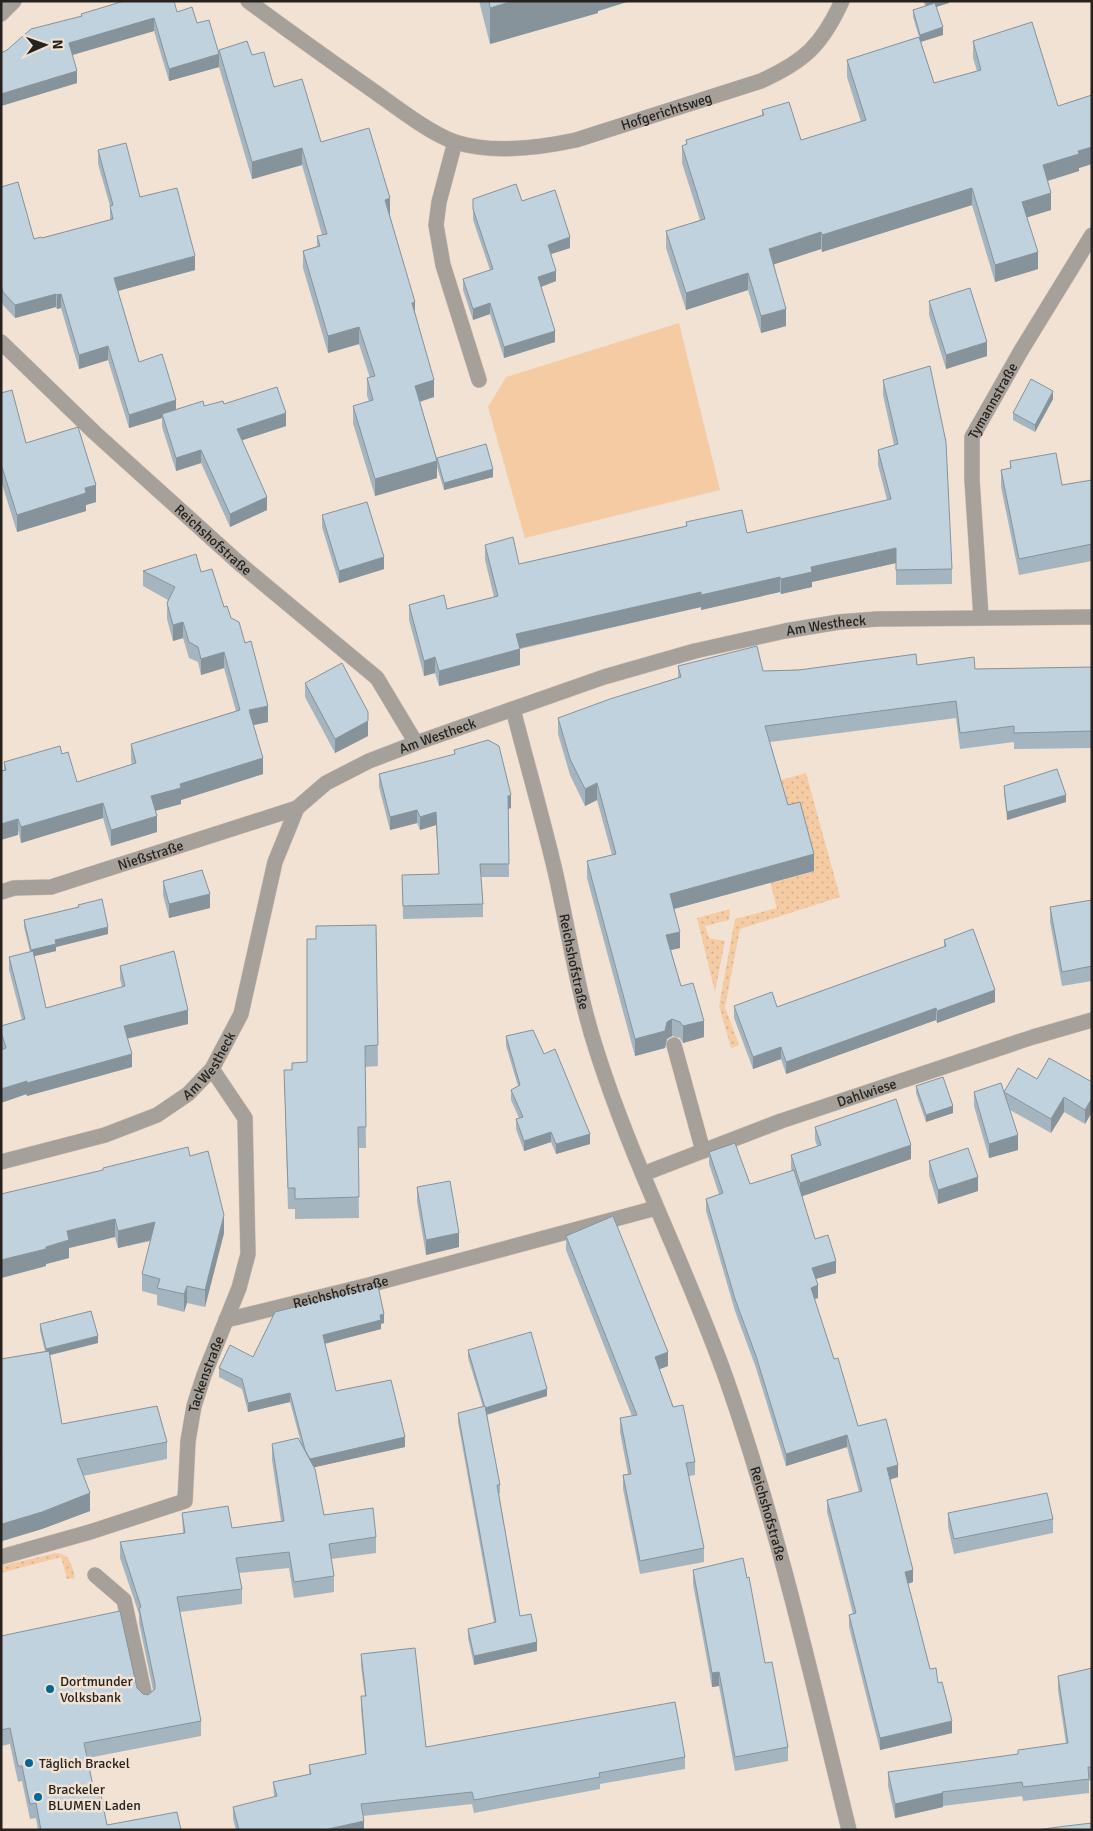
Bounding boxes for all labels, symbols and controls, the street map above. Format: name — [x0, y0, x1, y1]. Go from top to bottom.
north arrow — [20, 20, 70, 70]
text: N — [49, 39, 66, 50]
street label: Hofgerichtsweg — [619, 89, 714, 134]
street label: Tymannstraße — [964, 360, 1021, 442]
street label: Reichshofstraße — [171, 501, 255, 579]
street label: Am Westheck — [785, 611, 867, 639]
street label: Am Westheck — [396, 714, 478, 757]
street label: Nießstraße — [115, 837, 185, 874]
street label: Reichshofstraße — [556, 912, 593, 1012]
street label: Am Westheck — [179, 1029, 239, 1104]
street label: Dahlwiese — [834, 1075, 899, 1110]
street label: Reichshofstraße — [291, 1272, 390, 1312]
street label: Tackenstraße — [185, 1333, 227, 1413]
street label: Reichshofstraße — [747, 1464, 790, 1563]
place label: Dortmunder Volksbank — [60, 1673, 134, 1706]
marker: Dortmunder Volksbank — [44, 1683, 56, 1695]
place label: Täglich Brackel — [39, 1755, 130, 1772]
marker: Täglich Brackel — [23, 1757, 35, 1769]
place label: Brackeler BLUMEN Laden — [48, 1781, 141, 1814]
marker: Brackeler BLUMEN Laden — [32, 1791, 44, 1803]

